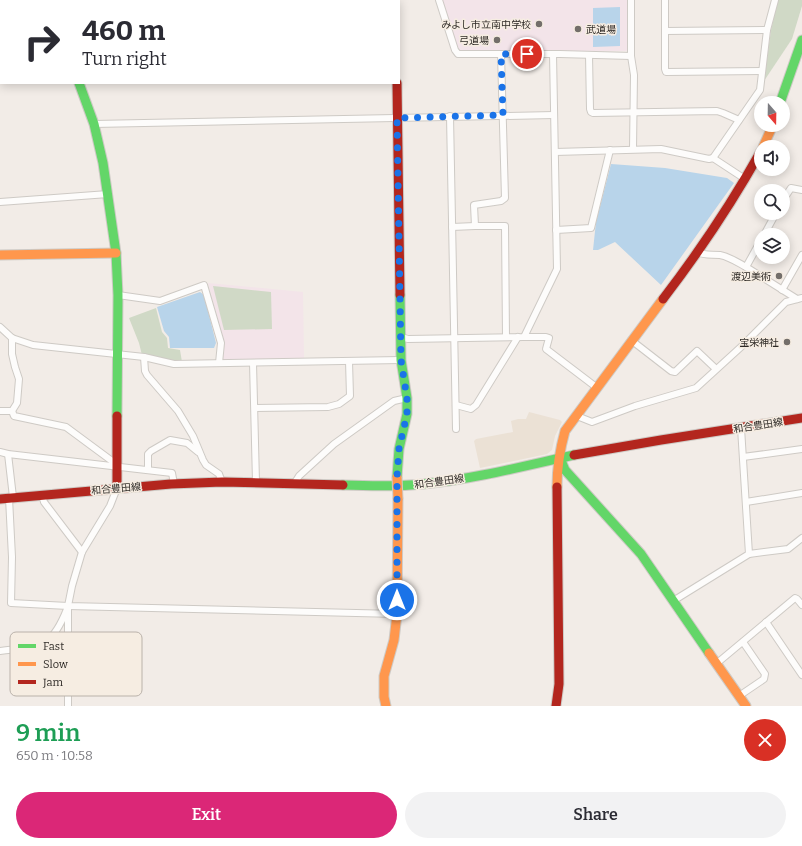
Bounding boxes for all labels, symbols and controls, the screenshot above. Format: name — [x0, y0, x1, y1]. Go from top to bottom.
text: 460 m — [82, 14, 165, 47]
icon: right — [16, 16, 68, 68]
place label: みよし市立南中学校 — [441, 19, 531, 31]
marker: みよし市立南中学校 — [534, 19, 544, 29]
marker: 武道場 — [573, 24, 583, 34]
place label: 武道場 — [586, 24, 616, 36]
place label: 弓道場 — [459, 35, 489, 47]
marker: 弓道場 — [492, 35, 502, 45]
pin — [510, 37, 544, 71]
icon: arrive — [516, 43, 538, 65]
text: Turn right — [82, 48, 167, 70]
north arrow — [754, 96, 790, 132]
map controls — [754, 96, 790, 264]
button: sound — [754, 140, 790, 176]
button: search — [754, 184, 790, 220]
button: layers — [754, 228, 790, 264]
place label: 渡辺美術 — [731, 271, 771, 283]
marker: 渡辺美術 — [774, 271, 784, 281]
place label: 宝栄神社 — [739, 337, 779, 349]
marker: 宝栄神社 — [782, 337, 792, 347]
street label: 和合豊田線 — [733, 416, 784, 436]
street label: 和合豊田線 — [414, 473, 465, 491]
street label: 和合豊田線 — [91, 481, 142, 497]
position arrow — [376, 579, 418, 621]
legend — [10, 632, 142, 696]
text: Fast — [43, 640, 64, 653]
text: Slow — [43, 658, 68, 671]
text: Jam — [42, 676, 63, 689]
text: 9 min — [16, 719, 80, 747]
button: close — [744, 719, 786, 761]
text: 650 m · 10:58 — [16, 748, 93, 763]
button: Exit — [16, 792, 397, 838]
button: Share — [405, 792, 786, 838]

